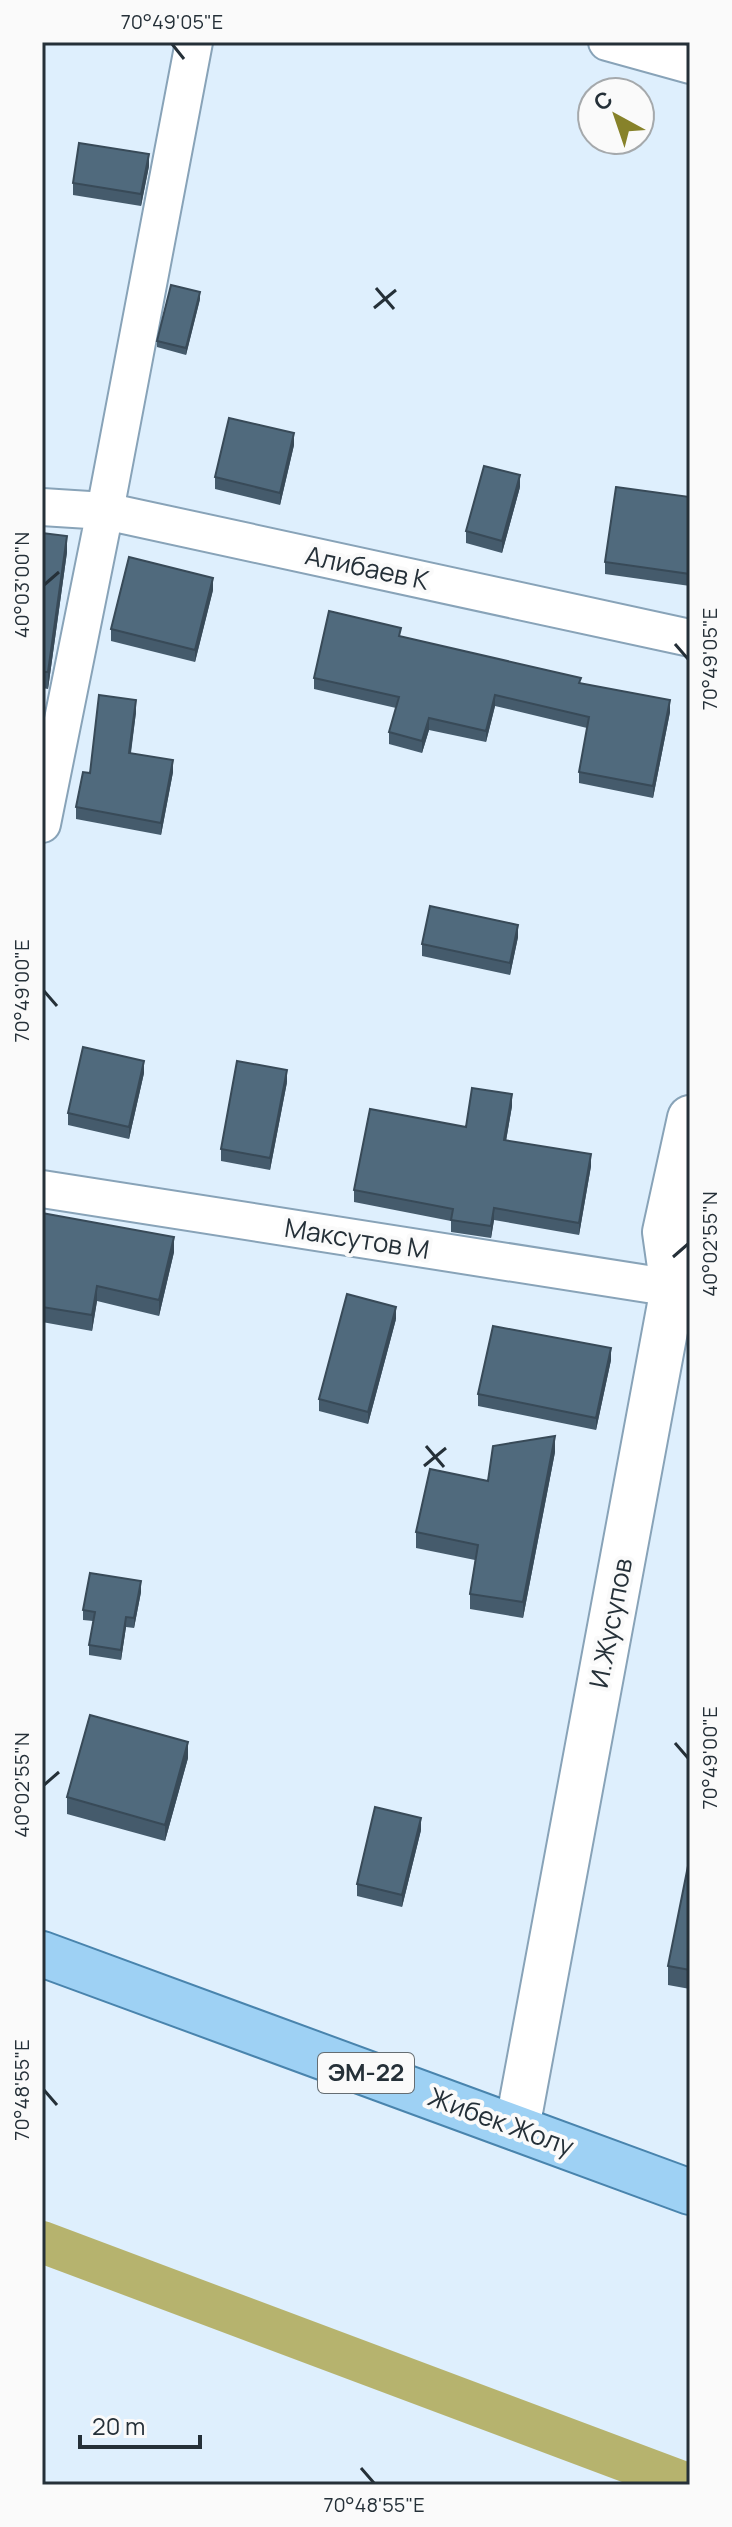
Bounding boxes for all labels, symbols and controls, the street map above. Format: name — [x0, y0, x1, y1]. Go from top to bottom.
text: 70°49'05"E — [121, 8, 223, 35]
north arrow — [576, 76, 656, 156]
text: С — [587, 84, 619, 117]
text: 40°03'00"N — [8, 532, 35, 638]
street label: Алибаев К — [302, 536, 433, 598]
text: 70°49'05"E — [696, 608, 723, 710]
text: 70°49'00"E — [8, 939, 35, 1043]
text: 40°02'55"N — [696, 1191, 723, 1297]
street label: Максутов М — [282, 1209, 432, 1267]
street label: И.Жусупов — [580, 1555, 640, 1691]
text: 70°49'00"E — [696, 1706, 723, 1810]
text: 40°02'55"N — [8, 1732, 35, 1838]
text: 70°48'55"E — [8, 2039, 35, 2141]
road number: ЭМ-22 — [318, 2053, 414, 2093]
street label: Жибек Жолу — [423, 2078, 579, 2164]
scale bar — [80, 2399, 200, 2449]
text: 20 m — [92, 2409, 145, 2442]
text: 70°48'55"E — [323, 2491, 425, 2518]

